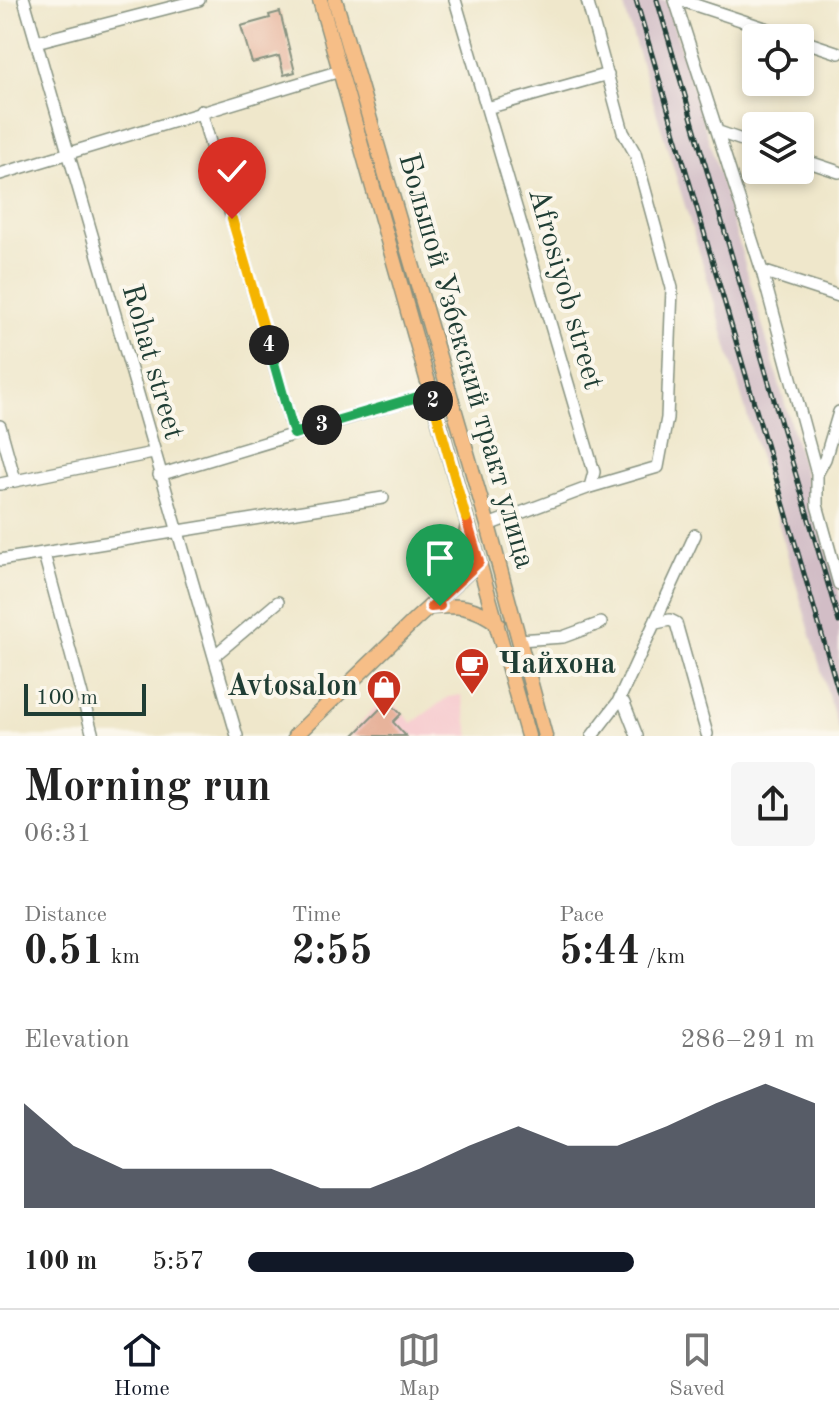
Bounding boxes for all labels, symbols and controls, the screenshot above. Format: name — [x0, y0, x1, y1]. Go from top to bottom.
map controls — [742, 24, 814, 184]
button: locate — [742, 24, 814, 96]
button: layers — [742, 112, 814, 184]
pin — [198, 137, 266, 219]
icon: check — [210, 149, 254, 193]
street label: Большой Узбекский тракт улица — [392, 150, 540, 572]
street label: Afrosiyob street — [522, 185, 608, 393]
street label: Rohat street — [115, 281, 189, 443]
pin: 4 — [249, 325, 289, 365]
text: 4 — [263, 334, 275, 356]
pin: 2 — [413, 381, 453, 421]
text: 2 — [427, 390, 439, 412]
pin: 3 — [302, 405, 342, 445]
text: 3 — [316, 414, 328, 436]
pin — [406, 524, 474, 606]
icon: arrive — [418, 536, 462, 580]
cafe icon: Чайхона — [453, 646, 491, 696]
place label: Чайхона — [498, 650, 616, 680]
shop icon: Avtosalon — [365, 668, 403, 718]
place label: Avtosalon — [227, 672, 358, 702]
scale bar — [24, 680, 146, 716]
text: 100 m — [36, 687, 98, 709]
button: share — [731, 762, 815, 846]
text: Morning run — [24, 766, 271, 810]
text: 06:31 — [24, 821, 92, 847]
text: Distance — [24, 904, 107, 926]
text: Time — [292, 904, 341, 926]
text: Pace — [559, 904, 604, 926]
text: 0.51 — [24, 933, 105, 973]
text: 2:55 — [292, 933, 372, 973]
text: 5:44 — [559, 933, 640, 973]
text: km — [105, 946, 140, 968]
text: /km — [640, 946, 685, 968]
text: Elevation — [24, 1027, 130, 1053]
text: 286–291 m — [680, 1027, 815, 1053]
text: 100 m — [24, 1249, 97, 1275]
text: 5:57 — [152, 1249, 205, 1275]
tab: Home — [114, 1328, 170, 1403]
tab: Map — [397, 1328, 441, 1403]
tab: Saved — [669, 1328, 725, 1403]

